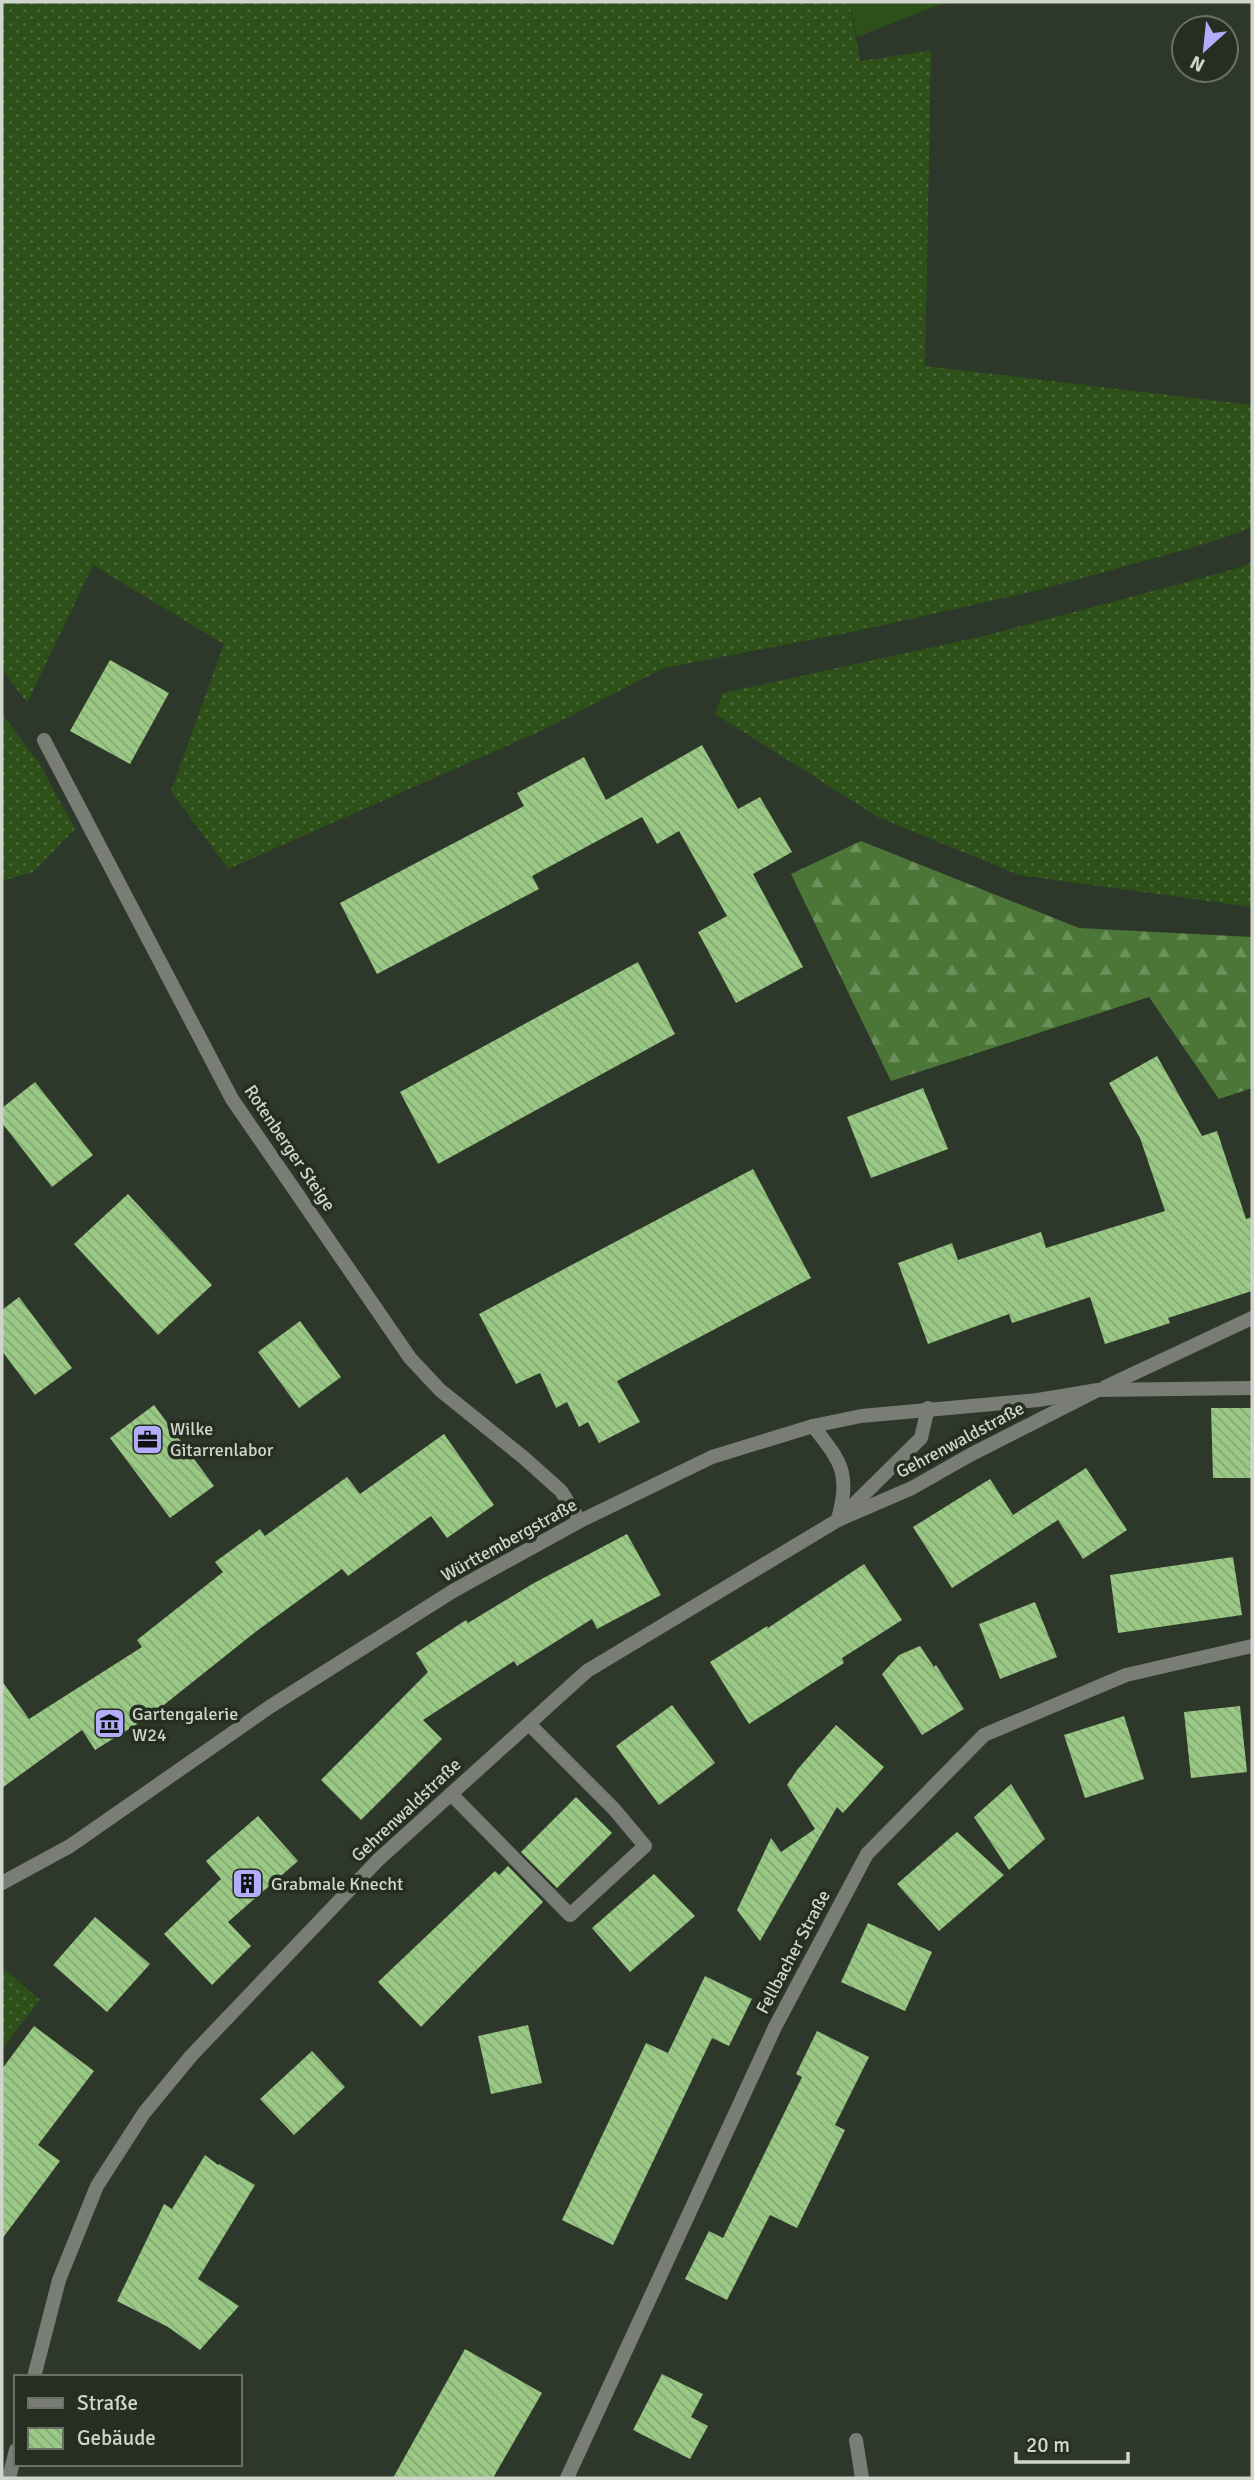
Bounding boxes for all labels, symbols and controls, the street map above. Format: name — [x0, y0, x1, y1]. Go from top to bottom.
north arrow — [1170, 14, 1240, 84]
text: N — [1186, 50, 1209, 77]
street label: Rotenberger Steige — [240, 1081, 340, 1215]
street label: Gehrenwaldstraße — [892, 1397, 1028, 1483]
place label: Wilke Gitarrenlabor — [170, 1418, 274, 1461]
office icon: Wilke Gitarrenlabor — [130, 1422, 164, 1456]
street label: Württembergstraße — [437, 1494, 581, 1586]
place label: Gartengalerie W24 — [132, 1703, 238, 1746]
museum icon: Gartengalerie W24 — [92, 1707, 126, 1741]
street label: Gehrenwaldstraße — [347, 1754, 465, 1866]
building icon: Grabmale Knecht — [231, 1867, 265, 1901]
place label: Grabmale Knecht — [271, 1873, 403, 1895]
street label: Fellbacher Straße — [751, 1886, 835, 2018]
legend — [14, 2375, 242, 2466]
text: Straße — [77, 2390, 138, 2416]
scale bar — [1016, 2420, 1128, 2464]
text: Gebäude — [77, 2425, 156, 2451]
text: 20 m — [1026, 2432, 1070, 2458]

